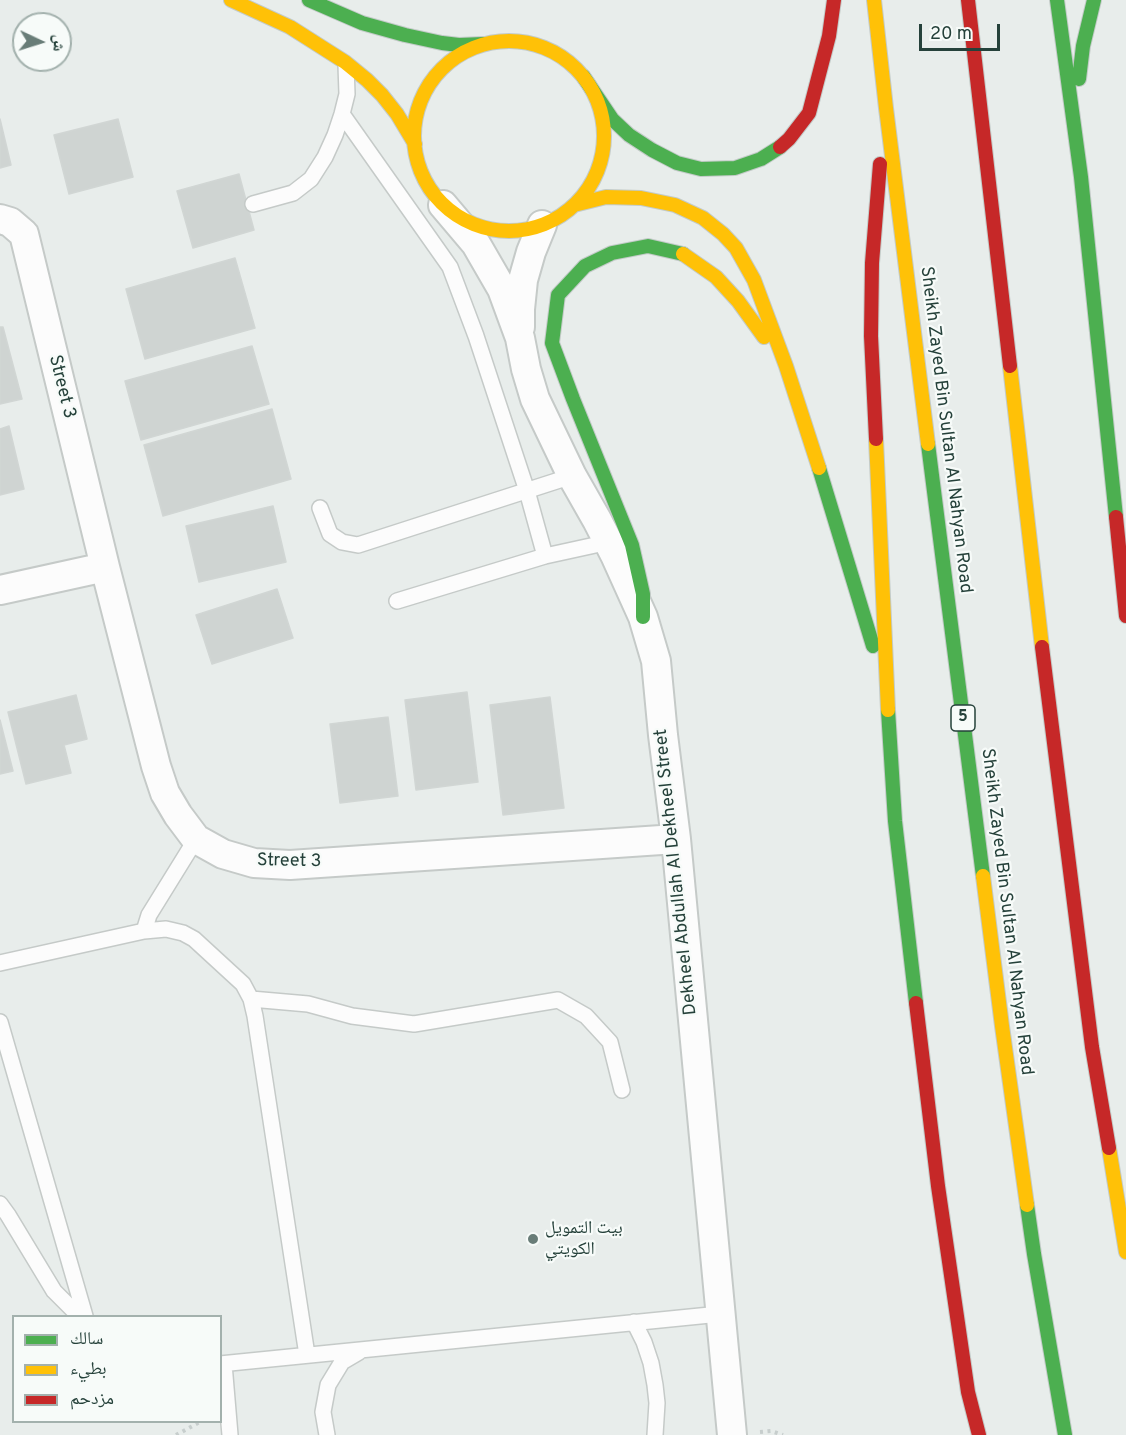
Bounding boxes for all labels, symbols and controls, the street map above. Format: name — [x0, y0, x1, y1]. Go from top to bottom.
north arrow — [12, 12, 72, 72]
scale bar — [922, 12, 1003, 50]
text: 20 m — [930, 23, 972, 46]
text: ش — [47, 34, 69, 52]
street label: Sheikh Zayed Bin Sultan Al Nahyan Road — [914, 265, 976, 595]
street label: Street 3 — [43, 353, 79, 421]
road number: 5 — [951, 705, 975, 731]
street label: Dekheel Abdullah Al Dekheel Street — [651, 728, 703, 1016]
street label: Sheikh Zayed Bin Sultan Al Nahyan Road — [975, 747, 1037, 1077]
street label: Street 3 — [257, 851, 321, 873]
place label: بيت التمويل الكويتي — [545, 1218, 623, 1260]
marker: بيت التمويل الكويتي — [526, 1232, 540, 1246]
legend — [12, 1315, 222, 1423]
text: سالك — [70, 1328, 103, 1351]
text: بطيء — [70, 1358, 107, 1381]
text: مزدحم — [70, 1388, 114, 1411]

